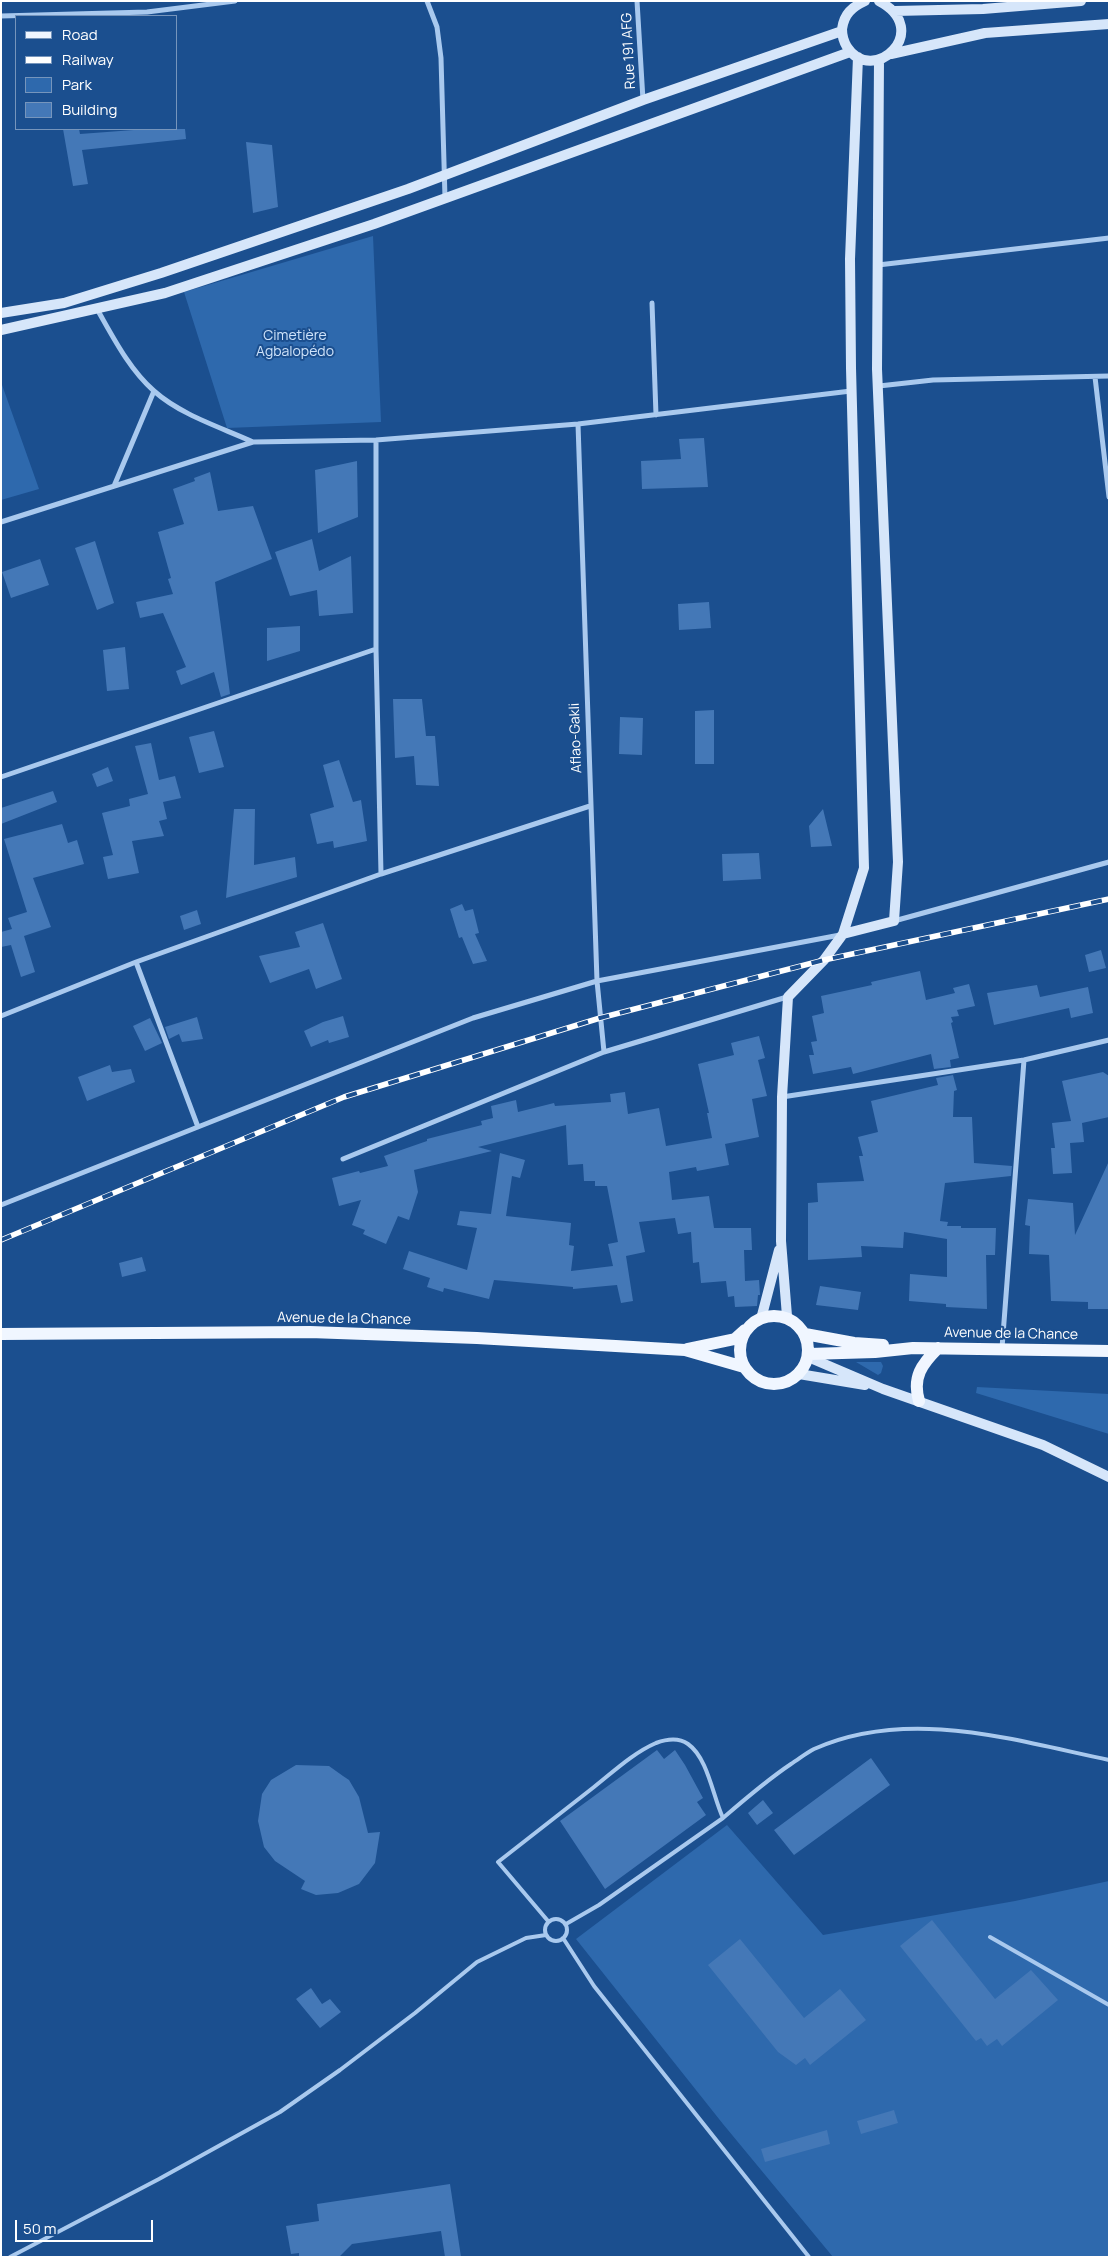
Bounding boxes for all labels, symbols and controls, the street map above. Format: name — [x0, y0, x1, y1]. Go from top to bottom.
street label: Rue 191 AFG — [619, 12, 639, 90]
legend — [15, 15, 178, 130]
text: Road — [62, 24, 98, 45]
text: Railway — [62, 49, 114, 70]
text: Park — [62, 74, 92, 95]
text: Building — [62, 99, 117, 120]
park label: Cimetière Agbalopédo — [256, 328, 334, 361]
street label: Aflao-Gakli — [566, 703, 586, 773]
street label: Avenue de la Chance — [277, 1309, 411, 1329]
street label: Avenue de la Chance — [944, 1324, 1078, 1344]
scale bar — [18, 2210, 155, 2242]
text: 50 m — [23, 2218, 57, 2239]

